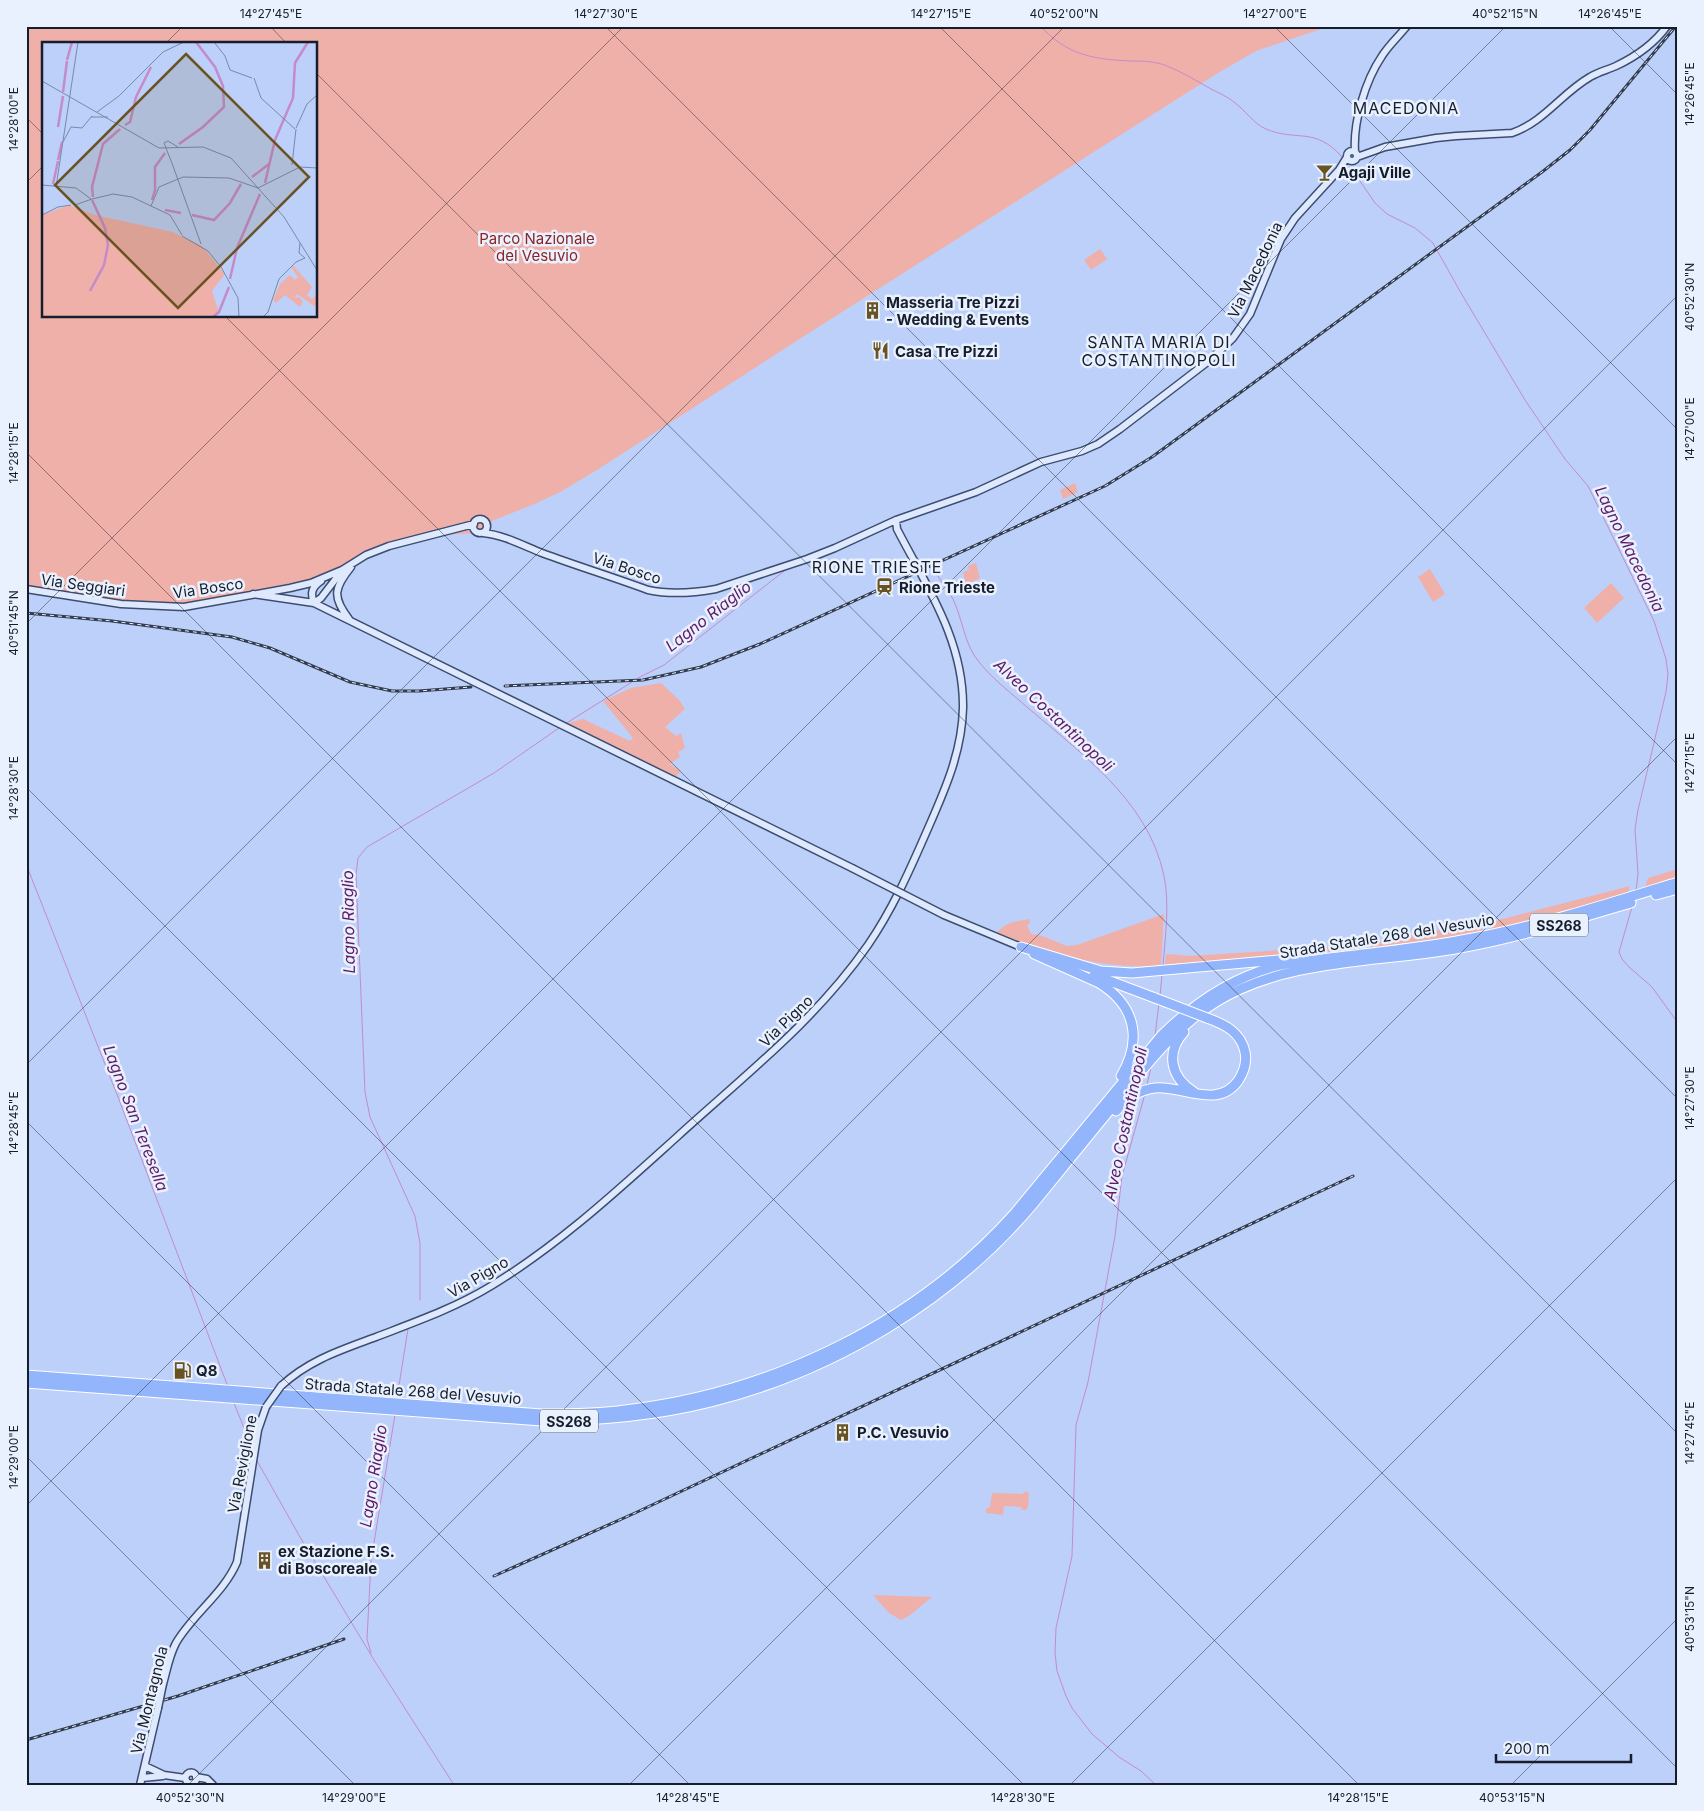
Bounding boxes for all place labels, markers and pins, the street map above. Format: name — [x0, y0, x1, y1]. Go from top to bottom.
bar icon: Agaji Ville — [1314, 162, 1334, 182]
place label: Agaji Ville — [1338, 163, 1411, 182]
place label: Masseria Tre Pizzi - Wedding & Events — [886, 293, 1029, 329]
building icon: Masseria Tre Pizzi - Wedding & Events — [862, 301, 882, 321]
restaurant icon: Casa Tre Pizzi — [871, 341, 891, 361]
place label: Casa Tre Pizzi — [895, 342, 998, 361]
station icon: Rione Trieste — [875, 577, 895, 597]
place label: Rione Trieste — [899, 578, 995, 597]
fuel station icon: Q8 — [172, 1360, 192, 1380]
place label: Q8 — [196, 1361, 218, 1380]
building icon: P.C. Vesuvio — [833, 1422, 853, 1442]
place label: P.C. Vesuvio — [857, 1423, 949, 1442]
place label: ex Stazione F.S. di Boscoreale — [278, 1542, 395, 1578]
building icon: ex Stazione F.S. di Boscoreale — [254, 1550, 274, 1570]

